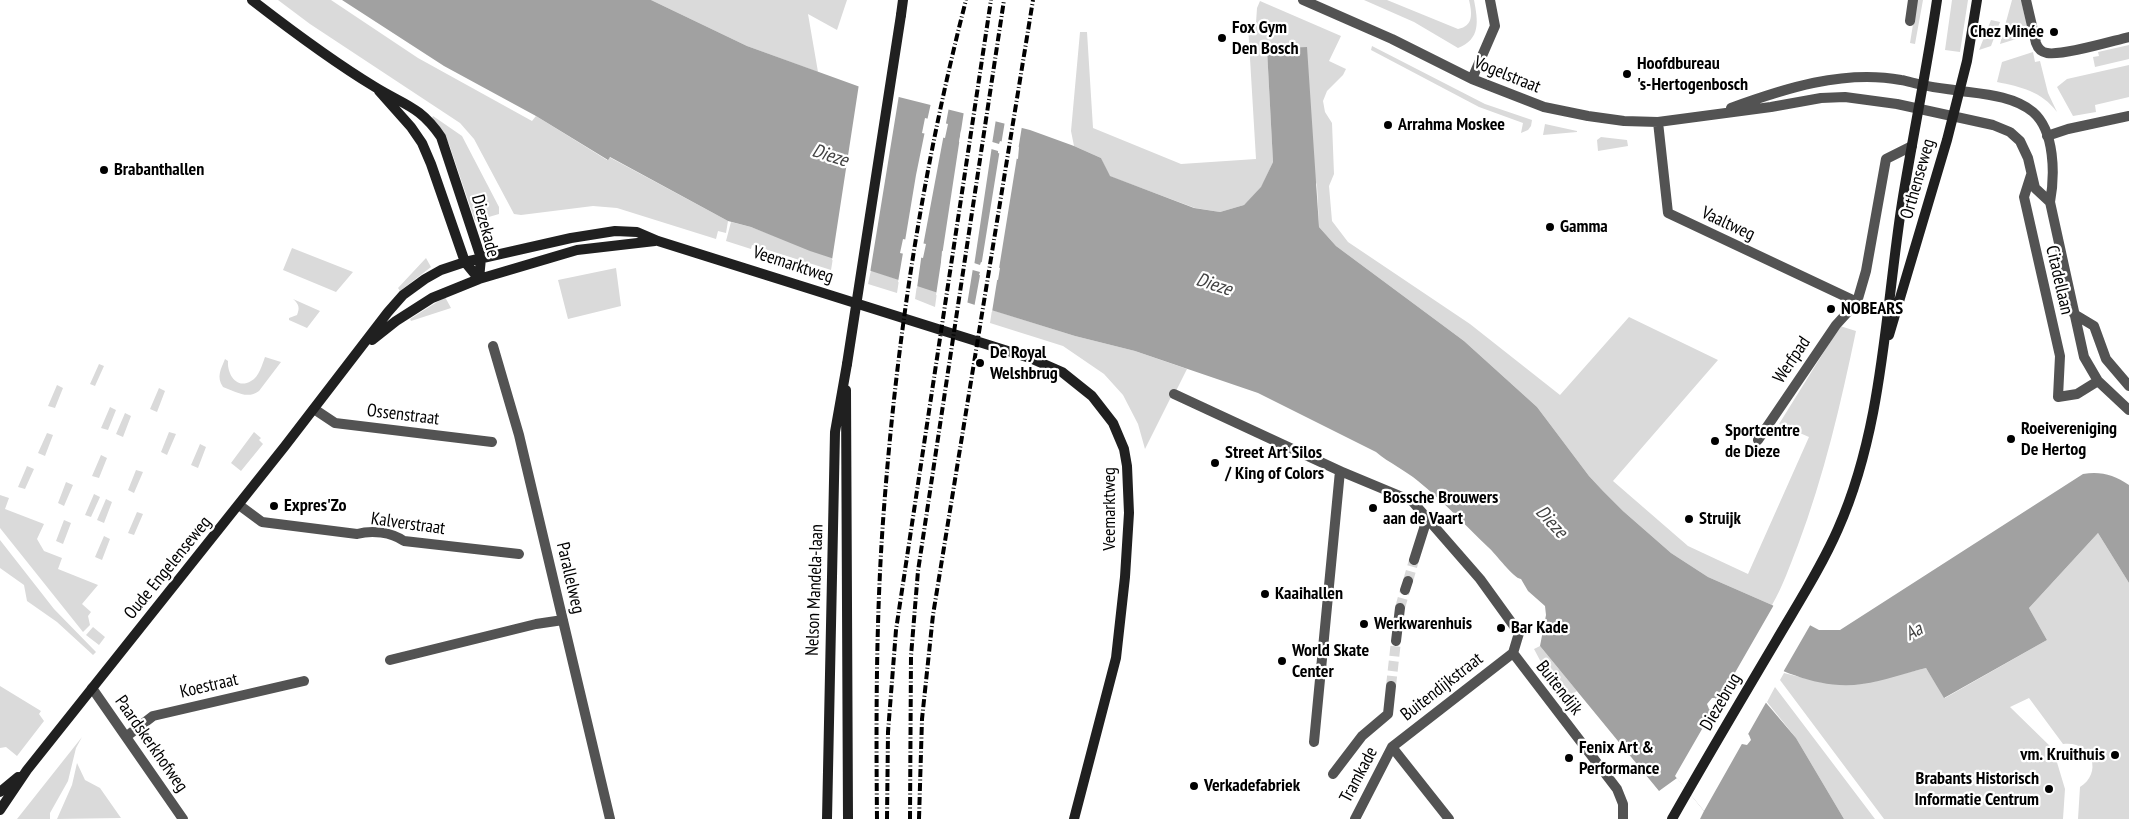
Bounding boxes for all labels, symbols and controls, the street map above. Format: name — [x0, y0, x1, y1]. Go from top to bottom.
place label: Fox Gym Den Bosch — [1232, 17, 1299, 59]
place label: Chez Minée — [1970, 21, 2044, 43]
marker: Chez Minée — [2048, 26, 2060, 38]
marker: Fox Gym Den Bosch — [1216, 32, 1228, 44]
street label: Vogelstraat — [1471, 52, 1543, 98]
place label: Hoofdbureau 's-Hertogenbosch — [1637, 53, 1748, 96]
marker: Hoofdbureau 's-Hertogenbosch — [1621, 68, 1633, 80]
place label: Arrahma Moskee — [1398, 114, 1505, 136]
marker: Arrahma Moskee — [1382, 119, 1394, 131]
street label: Orthenseweg — [1896, 136, 1940, 222]
water label: Dieze — [809, 140, 851, 172]
place label: Brabanthallen — [114, 159, 204, 181]
marker: Brabanthallen — [98, 164, 110, 176]
street label: Diezekade — [466, 192, 504, 260]
street label: Vaaltweg — [1698, 202, 1758, 246]
place label: Gamma — [1560, 216, 1608, 238]
marker: Gamma — [1544, 221, 1556, 233]
street label: Veemarktweg — [750, 242, 836, 288]
street label: Citadellaan — [2041, 243, 2077, 317]
water label: Dieze — [1193, 269, 1235, 301]
place label: NOBEARS — [1841, 298, 1903, 320]
marker: NOBEARS — [1825, 303, 1837, 315]
street label: Werfpad — [1769, 333, 1815, 387]
place label: De Royal Welshbrug — [990, 342, 1058, 384]
marker: De Royal Welshbrug — [974, 357, 986, 369]
street label: Ossenstraat — [366, 400, 440, 430]
place label: Roeivereniging De Hertog — [2021, 418, 2117, 460]
place label: Sportcentre de Dieze — [1725, 420, 1800, 462]
marker: Roeivereniging De Hertog — [2005, 433, 2017, 445]
marker: Sportcentre de Dieze — [1709, 435, 1721, 447]
place label: Street Art Silos / King of Colors — [1225, 442, 1324, 484]
marker: Street Art Silos / King of Colors — [1209, 457, 1221, 469]
street label: Veemarktweg — [1099, 467, 1121, 551]
place label: Bossche Brouwers aan de Vaart — [1383, 487, 1498, 530]
place label: Expres'Zo — [284, 495, 346, 517]
marker: Expres'Zo — [268, 500, 280, 512]
water label: Dieze — [1530, 501, 1572, 543]
marker: Bossche Brouwers aan de Vaart — [1367, 502, 1379, 514]
street label: Kalverstraat — [370, 508, 446, 540]
place label: Struijk — [1699, 508, 1741, 530]
street label: Oude Engelenseweg — [120, 512, 216, 624]
marker: Struijk — [1683, 513, 1695, 525]
street label: Nelson Mandela-laan — [802, 524, 828, 656]
street label: Parallelweg — [551, 540, 589, 616]
place label: Kaaihallen — [1275, 583, 1343, 605]
marker: Kaaihallen — [1259, 588, 1271, 600]
place label: Werkwarenhuis — [1374, 613, 1472, 635]
place label: Bar Kade — [1511, 617, 1568, 639]
marker: Werkwarenhuis — [1358, 618, 1370, 630]
water label: Aa — [1901, 618, 1927, 646]
marker: Bar Kade — [1495, 622, 1507, 634]
place label: World Skate Center — [1292, 640, 1369, 682]
street label: Buitendijkstraat — [1397, 648, 1487, 726]
marker: World Skate Center — [1276, 655, 1288, 667]
street label: Buitendijk — [1531, 657, 1587, 719]
street label: Koestraat — [178, 669, 240, 703]
street label: Diezebrug — [1696, 669, 1746, 735]
street label: Paardskerkhofweg — [110, 692, 192, 796]
place label: Fenix Art & Performance — [1579, 737, 1659, 780]
street label: Tramkade — [1335, 744, 1383, 806]
place label: vm. Kruithuis — [2020, 744, 2105, 766]
marker: vm. Kruithuis — [2109, 749, 2121, 761]
marker: Fenix Art & Performance — [1563, 752, 1575, 764]
place label: Brabants Historisch Informatie Centrum — [1915, 768, 2039, 811]
place label: Verkadefabriek — [1204, 775, 1300, 797]
marker: Verkadefabriek — [1188, 780, 1200, 792]
marker: Brabants Historisch Informatie Centrum — [2043, 783, 2055, 795]

